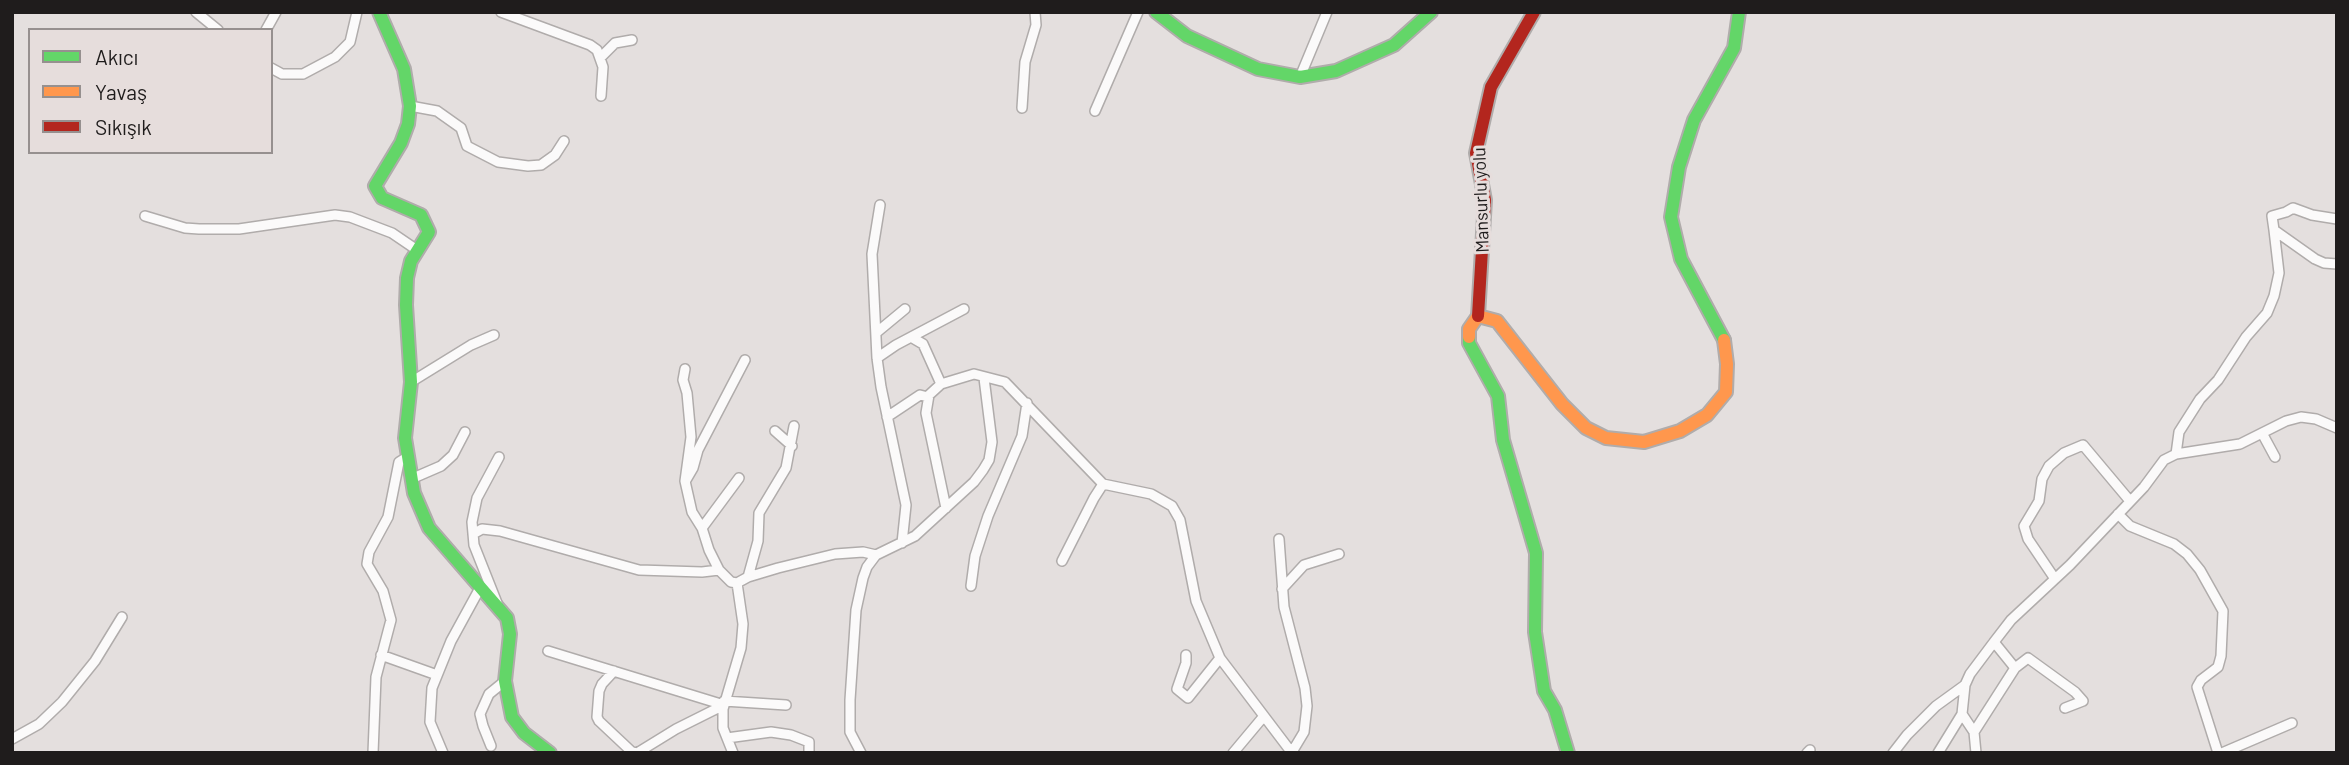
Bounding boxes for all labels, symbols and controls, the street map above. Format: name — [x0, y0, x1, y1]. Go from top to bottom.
legend — [28, 28, 273, 154]
text: Akıcı — [95, 44, 138, 69]
text: Yavaş — [95, 79, 147, 104]
text: Sıkışık — [95, 114, 152, 139]
street label: Mansurlu yolu — [1468, 147, 1494, 253]

